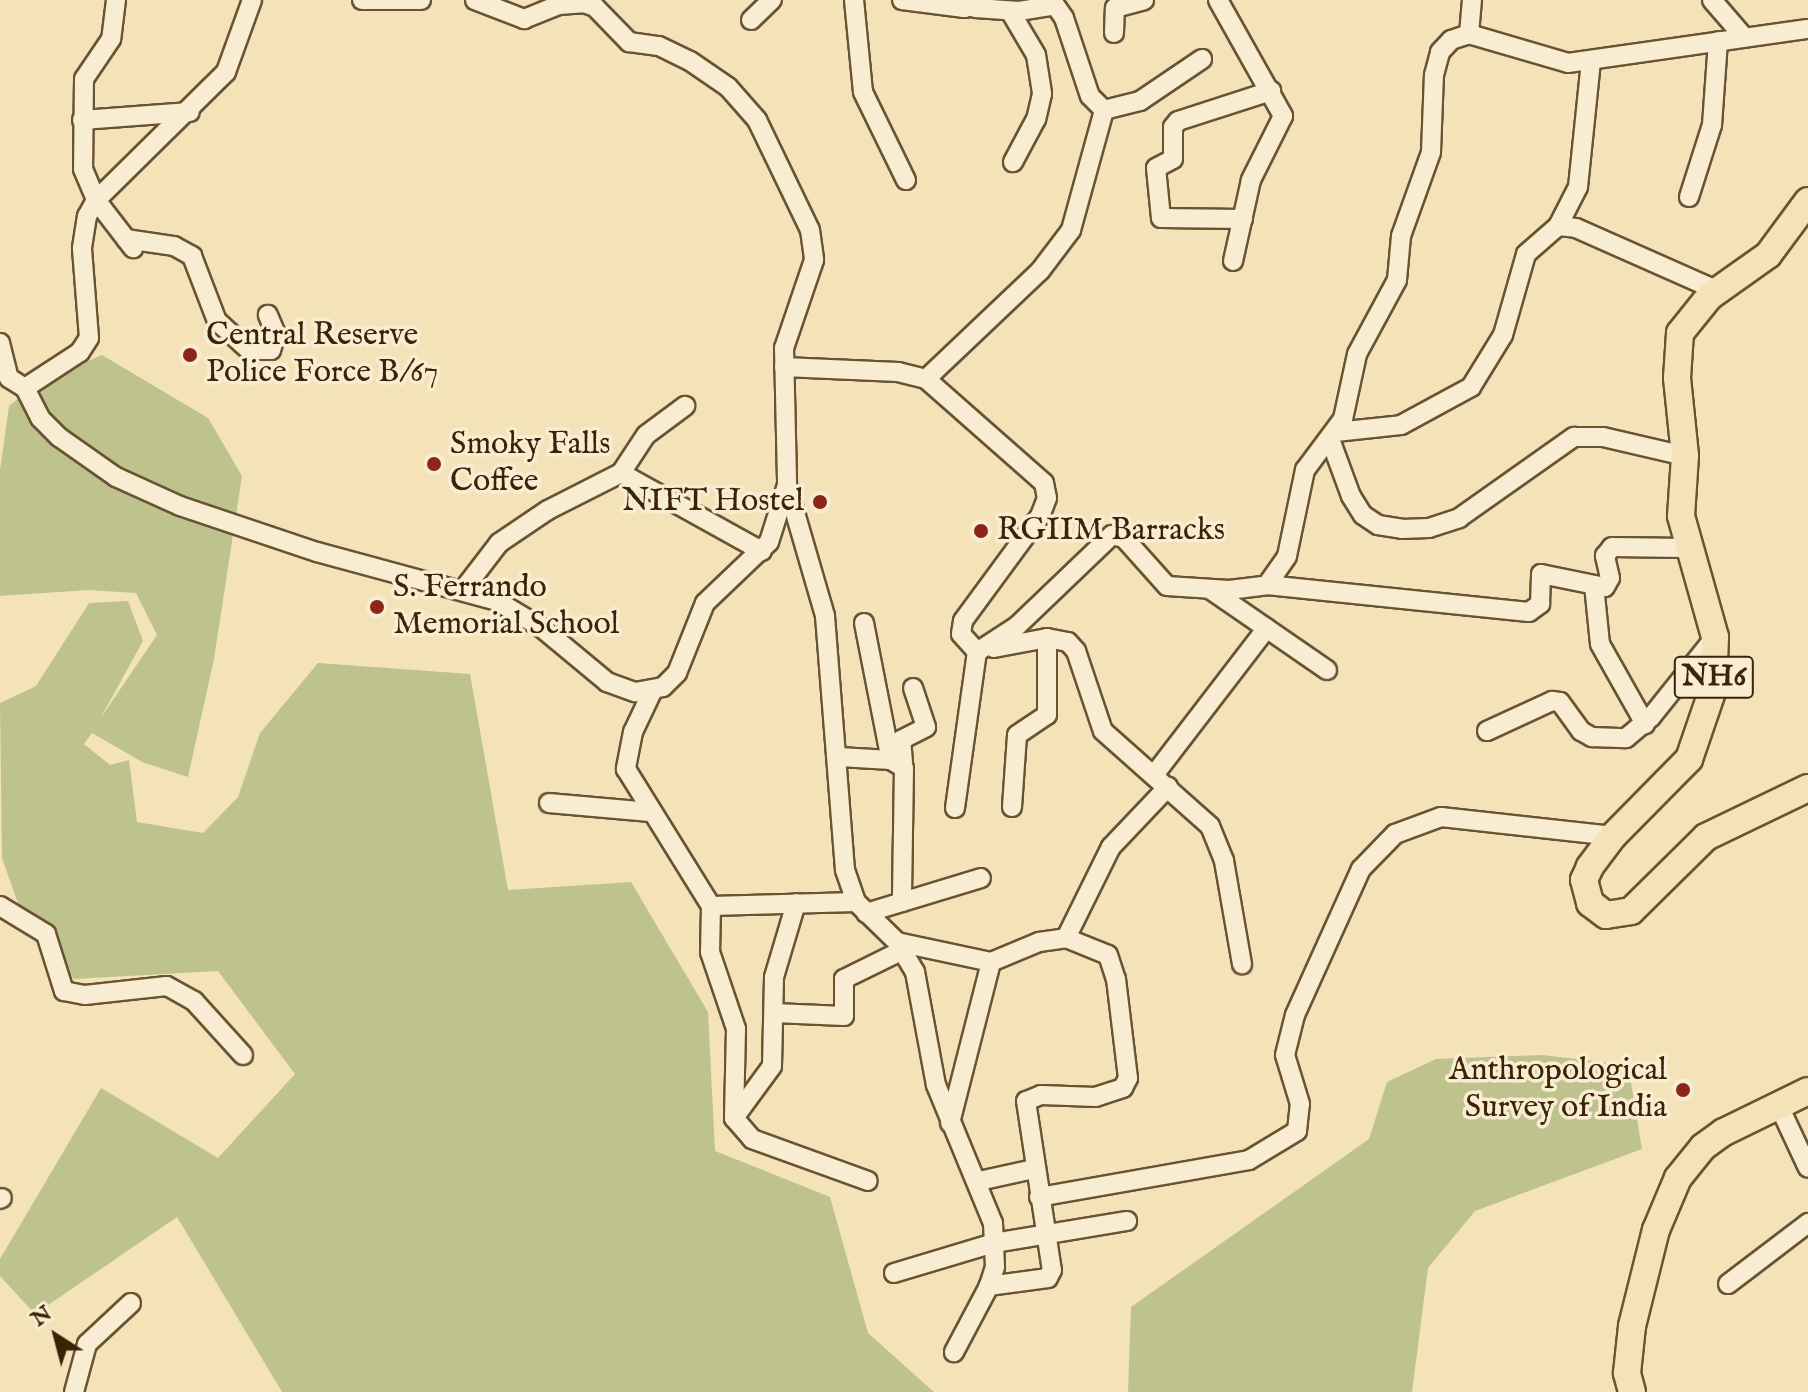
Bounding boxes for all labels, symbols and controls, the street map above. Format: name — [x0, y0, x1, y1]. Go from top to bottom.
place label: Central Reserve Police Force B/67 — [206, 318, 438, 393]
marker: Central Reserve Police Force B/67 — [181, 346, 199, 364]
place label: Smoky Falls Coffee — [450, 427, 610, 502]
marker: Smoky Falls Coffee — [425, 455, 443, 473]
place label: NIFT Hostel — [622, 483, 804, 521]
marker: NIFT Hostel — [811, 493, 829, 511]
place label: RGIIM Barracks — [997, 512, 1225, 550]
marker: RGIIM Barracks — [972, 522, 990, 540]
place label: S. Ferrando Memorial School — [393, 570, 619, 645]
marker: S. Ferrando Memorial School — [368, 598, 386, 616]
road number: NH6 — [1672, 651, 1756, 703]
place label: Anthropological Survey of India — [1449, 1053, 1667, 1128]
marker: Anthropological Survey of India — [1674, 1081, 1692, 1099]
north arrow — [16, 1296, 96, 1376]
text: N — [26, 1300, 58, 1334]

